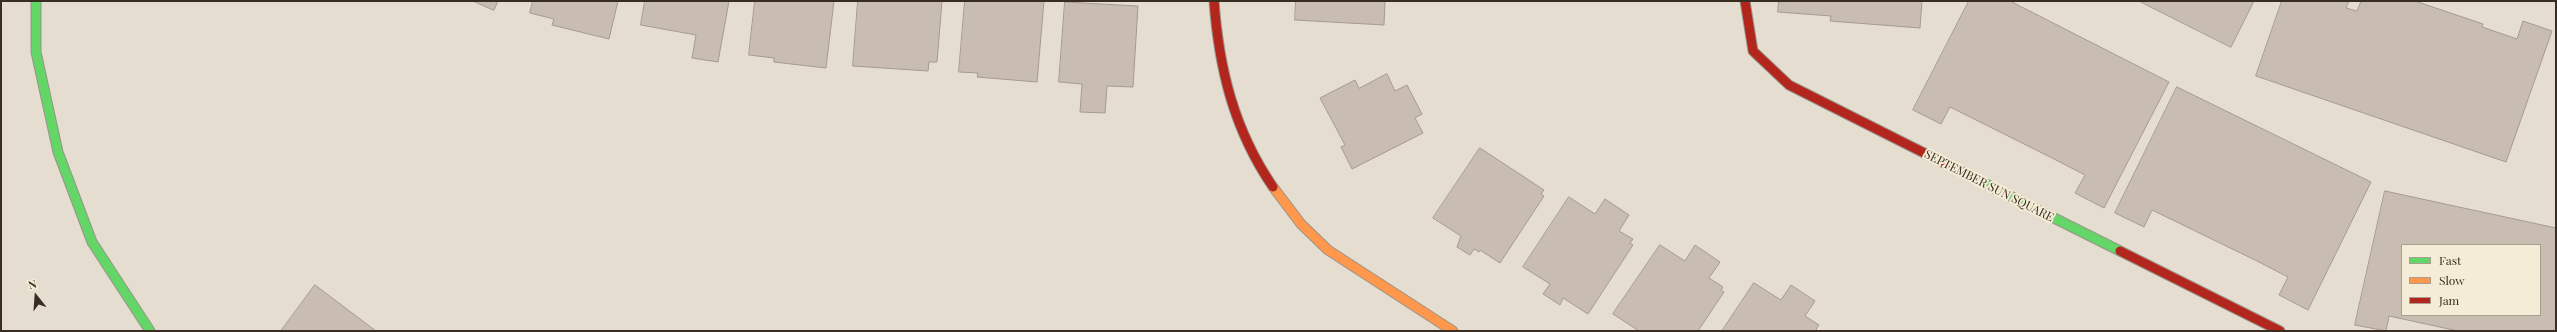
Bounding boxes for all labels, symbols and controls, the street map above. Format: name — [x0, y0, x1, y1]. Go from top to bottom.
street label: SEPTEMBER SUN SQUARE — [1922, 147, 2056, 225]
legend — [2401, 244, 2541, 316]
text: Fast — [2439, 252, 2461, 268]
text: Slow — [2439, 272, 2465, 288]
north arrow — [16, 276, 56, 316]
text: N — [26, 276, 38, 292]
text: Jam — [2439, 292, 2459, 308]

